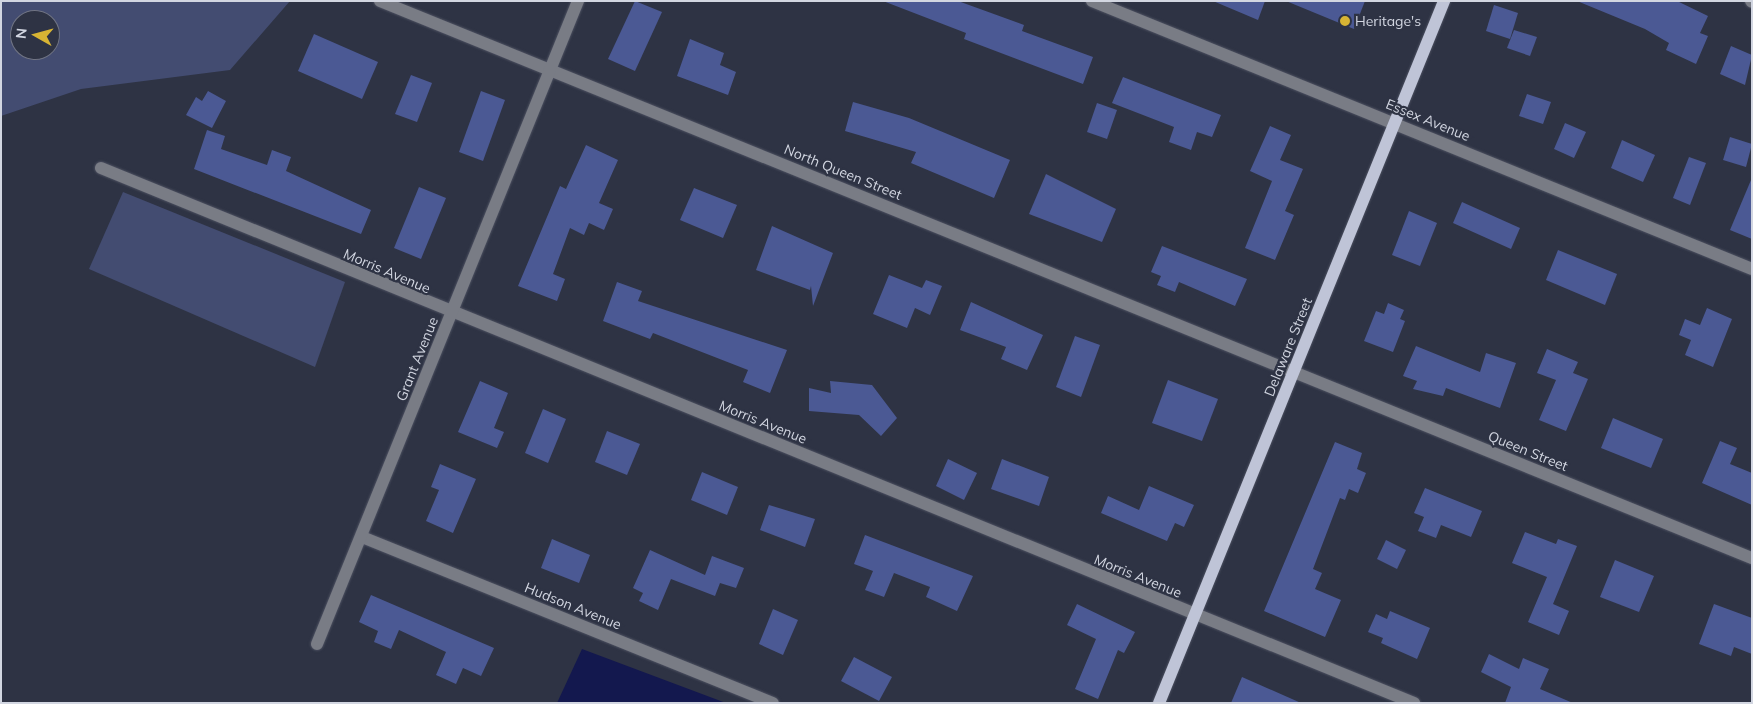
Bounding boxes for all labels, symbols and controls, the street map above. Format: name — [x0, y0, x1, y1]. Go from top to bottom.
north arrow — [10, 10, 60, 60]
place label: Heritage's — [1355, 13, 1421, 29]
marker: Heritage's — [1339, 15, 1351, 27]
text: N — [12, 27, 31, 40]
street label: Essex Avenue — [1383, 95, 1473, 145]
street label: North Queen Street — [782, 141, 904, 203]
street label: Morris Avenue — [341, 245, 433, 297]
street label: Delaware Street — [1261, 295, 1315, 399]
street label: Grant Avenue — [393, 315, 441, 403]
street label: Morris Avenue — [717, 397, 809, 447]
street label: Queen Street — [1486, 427, 1570, 475]
street label: Morris Avenue — [1092, 551, 1184, 601]
street label: Hudson Avenue — [522, 579, 624, 633]

